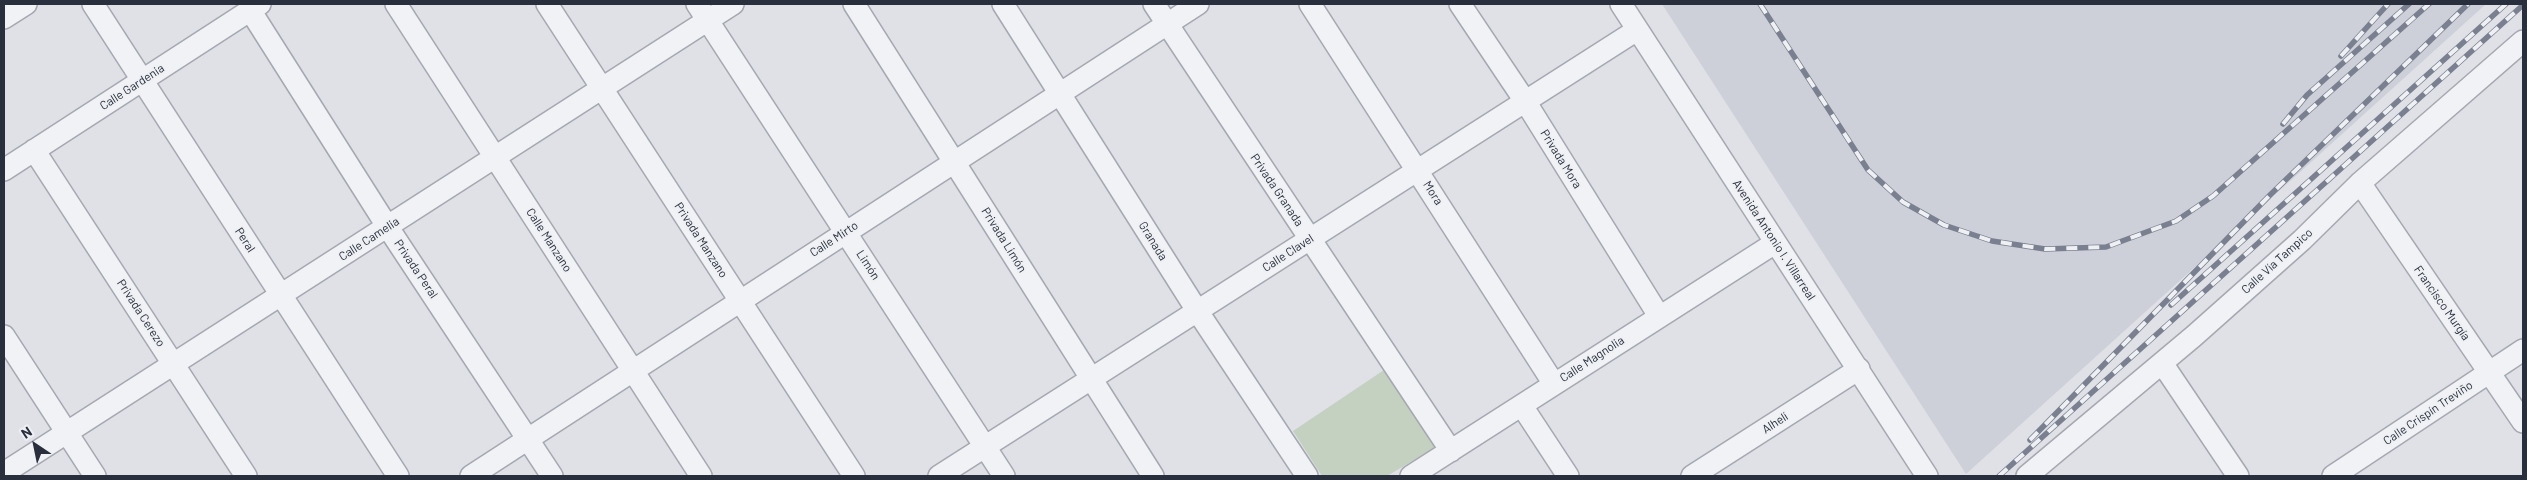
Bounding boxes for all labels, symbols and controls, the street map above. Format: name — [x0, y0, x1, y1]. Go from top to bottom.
street label: Calle Gardenia — [97, 61, 167, 113]
street label: Privada Mora — [1537, 127, 1585, 191]
street label: Privada Granada — [1247, 151, 1307, 229]
street label: Avenida Antonio I. Villarreal — [1730, 177, 1818, 303]
street label: Mora — [1420, 178, 1446, 208]
street label: Privada Manzano — [671, 200, 731, 280]
street label: Calle Manzano — [523, 205, 575, 275]
street label: Privada Limón — [978, 205, 1030, 275]
street label: Calle Camelia — [336, 214, 402, 264]
street label: Calle Mirto — [807, 218, 861, 260]
street label: Granada — [1135, 219, 1171, 263]
street label: Peral — [232, 225, 258, 255]
street label: Calle Vía Tampico — [2238, 225, 2316, 297]
street label: Calle Clavel — [1260, 231, 1316, 275]
street label: Privada Peral — [391, 237, 441, 301]
street label: Limón — [853, 247, 883, 283]
street label: Francisco Murgía — [2411, 263, 2473, 343]
street label: Privada Cerezo — [114, 277, 168, 349]
street label: Calle Magnolia — [1557, 333, 1627, 385]
street label: Calle Crispín Treviño — [2381, 378, 2475, 448]
street label: Alhelí — [1759, 409, 1791, 437]
north arrow — [10, 420, 60, 470]
text: N — [18, 422, 35, 442]

